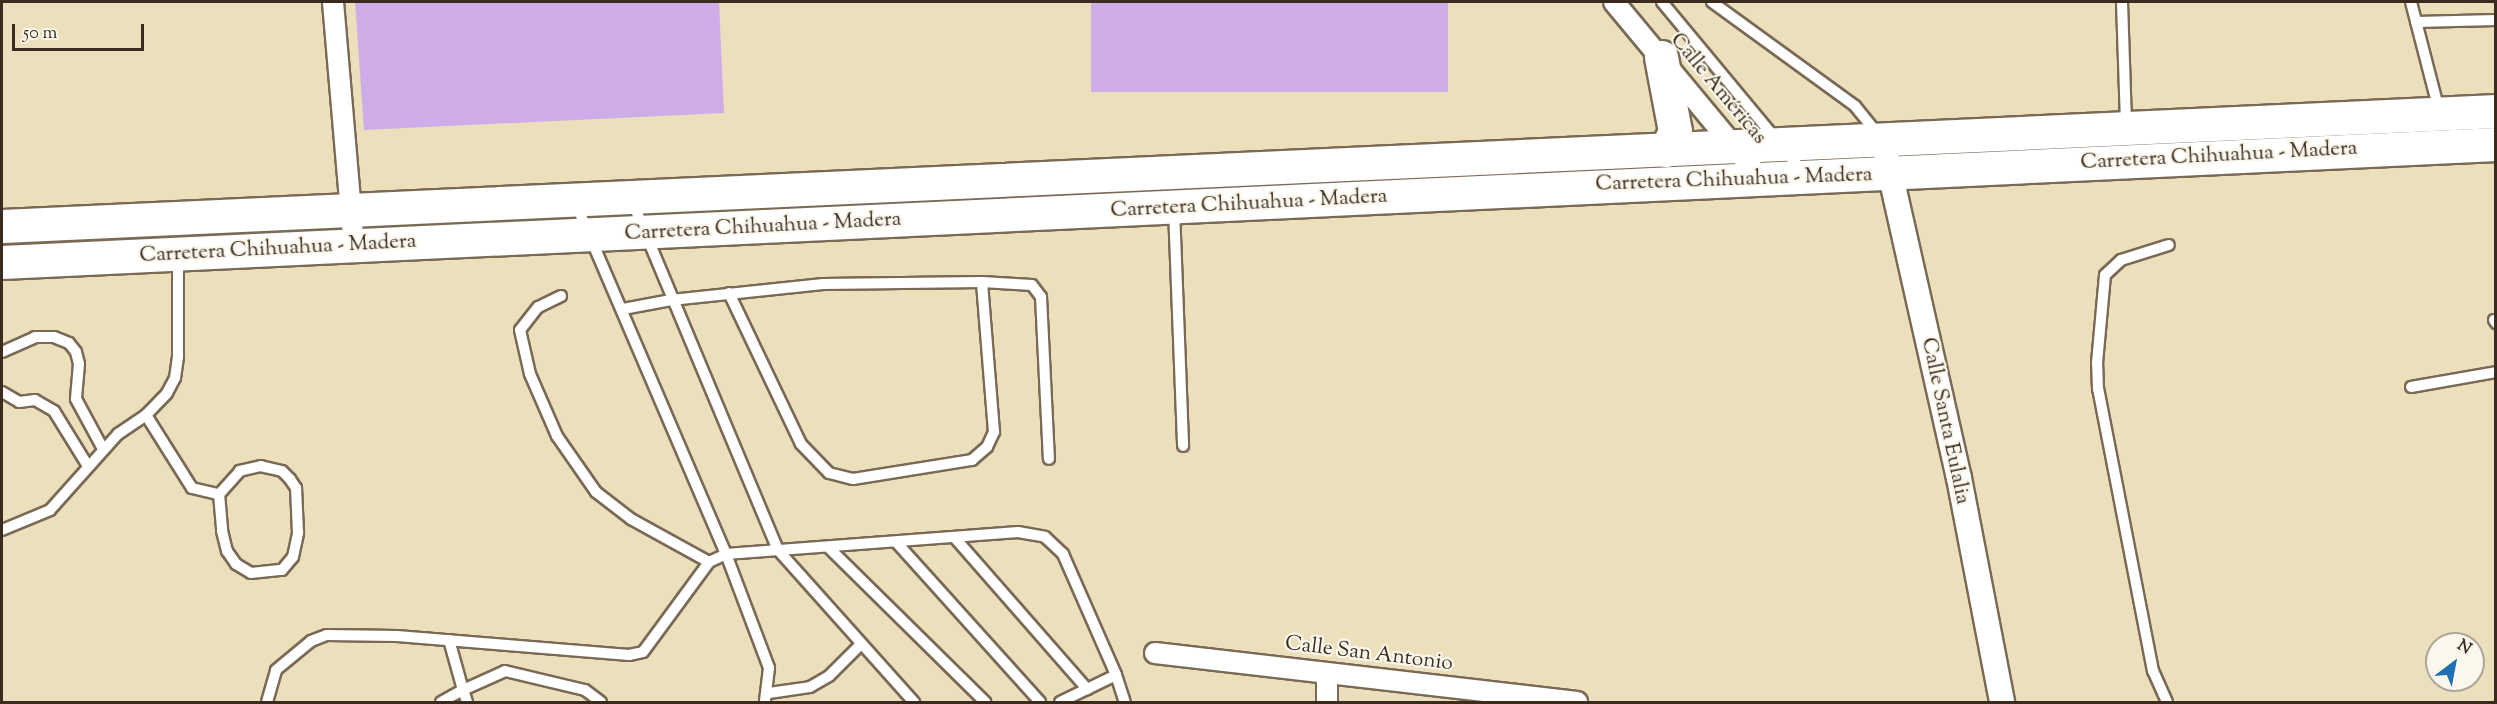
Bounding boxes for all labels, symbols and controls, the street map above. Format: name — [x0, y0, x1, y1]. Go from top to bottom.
scale bar — [15, 12, 147, 50]
text: 50 m — [23, 21, 57, 47]
street label: Calle Américas — [1664, 28, 1772, 150]
street label: Carretera Chihuahua - Madera — [2080, 136, 2358, 176]
street label: Carretera Chihuahua - Madera — [1595, 163, 1873, 197]
street label: Carretera Chihuahua - Madera — [1110, 184, 1388, 224]
street label: Carretera Chihuahua - Madera — [624, 207, 902, 247]
street label: Carretera Chihuahua - Madera — [139, 229, 417, 269]
street label: Calle Santa Eulalia — [1915, 335, 1975, 507]
street label: Calle San Antonio — [1284, 631, 1454, 677]
north arrow — [2425, 632, 2485, 692]
text: N — [2452, 635, 2475, 661]

